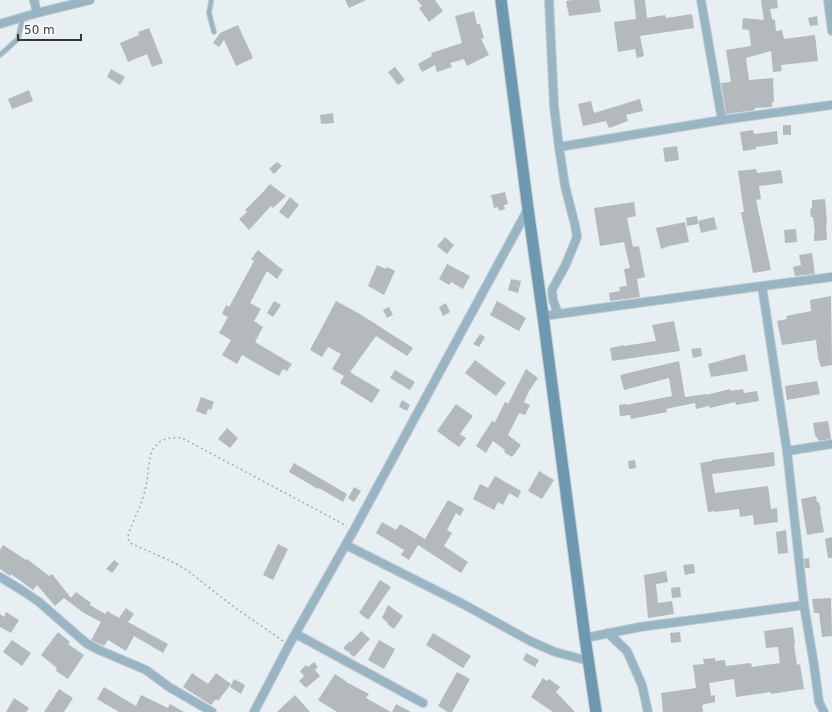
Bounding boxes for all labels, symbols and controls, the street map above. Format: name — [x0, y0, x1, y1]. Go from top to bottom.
scale bar — [18, 16, 81, 42]
text: 50 m — [24, 23, 55, 37]

